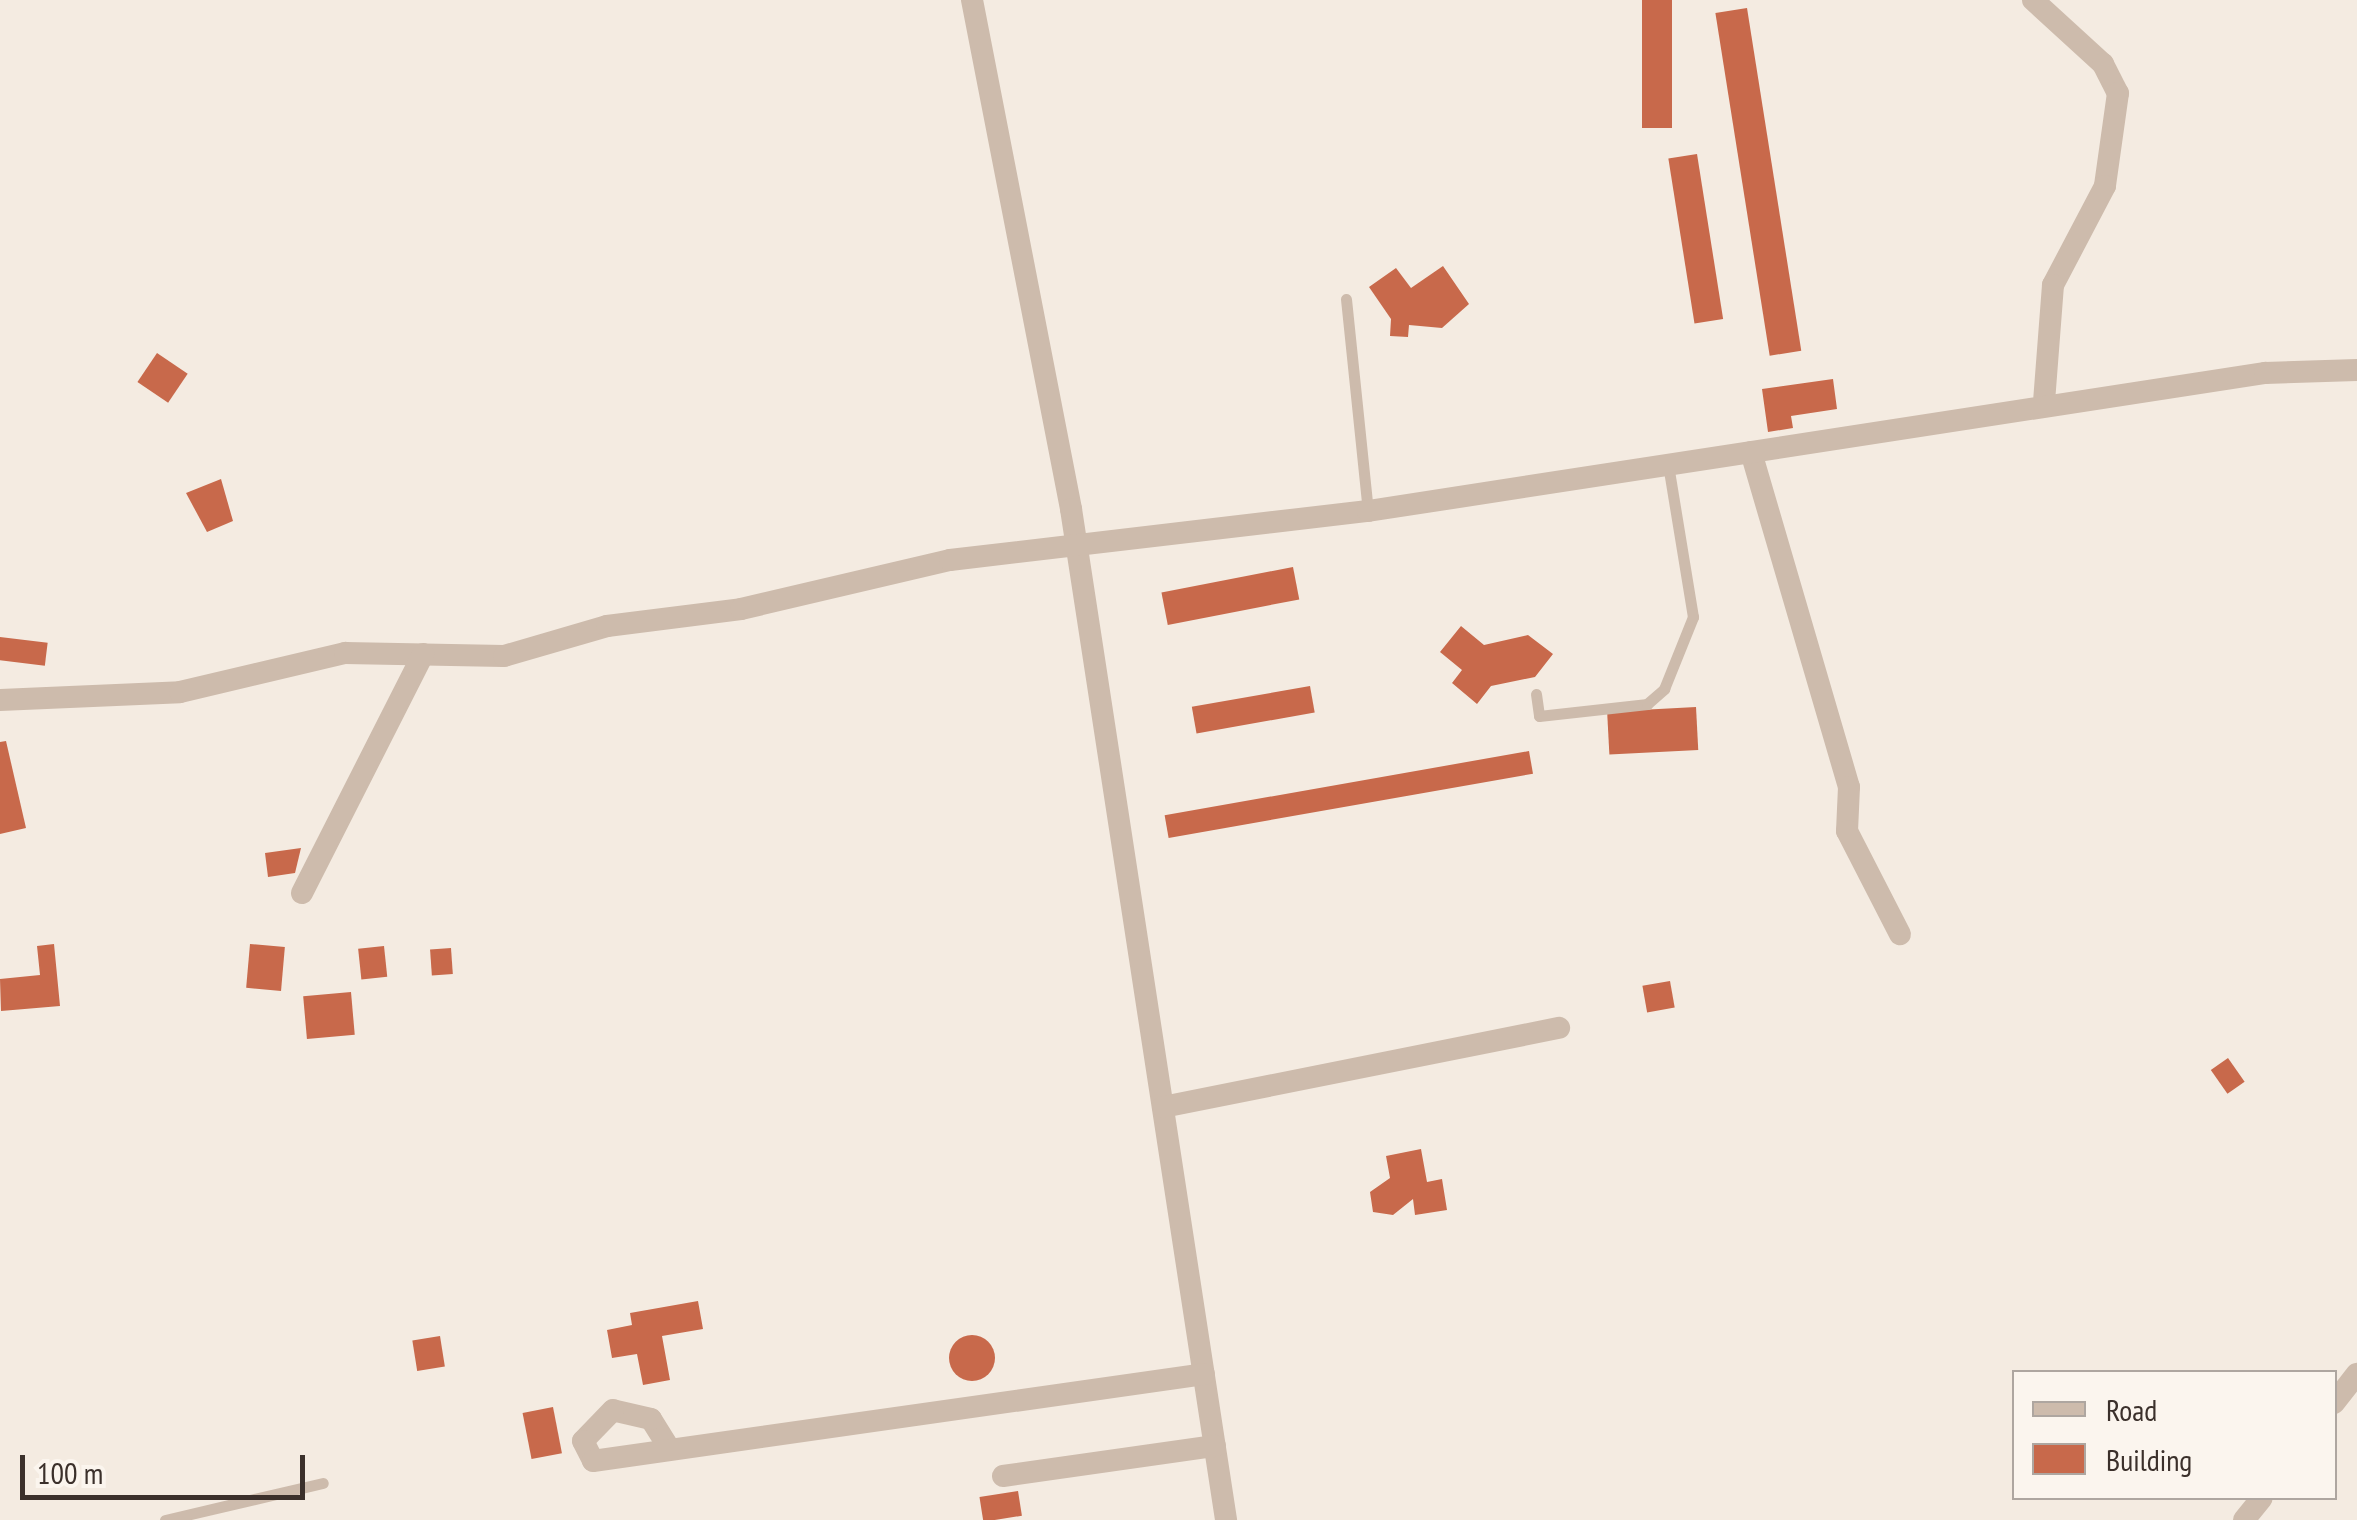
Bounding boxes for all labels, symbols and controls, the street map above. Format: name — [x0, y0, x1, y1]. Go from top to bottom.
legend — [2012, 1370, 2337, 1500]
text: Road — [2106, 1390, 2157, 1429]
scale bar — [25, 1435, 310, 1497]
text: Building — [2106, 1440, 2192, 1479]
text: 100 m — [37, 1453, 103, 1492]

